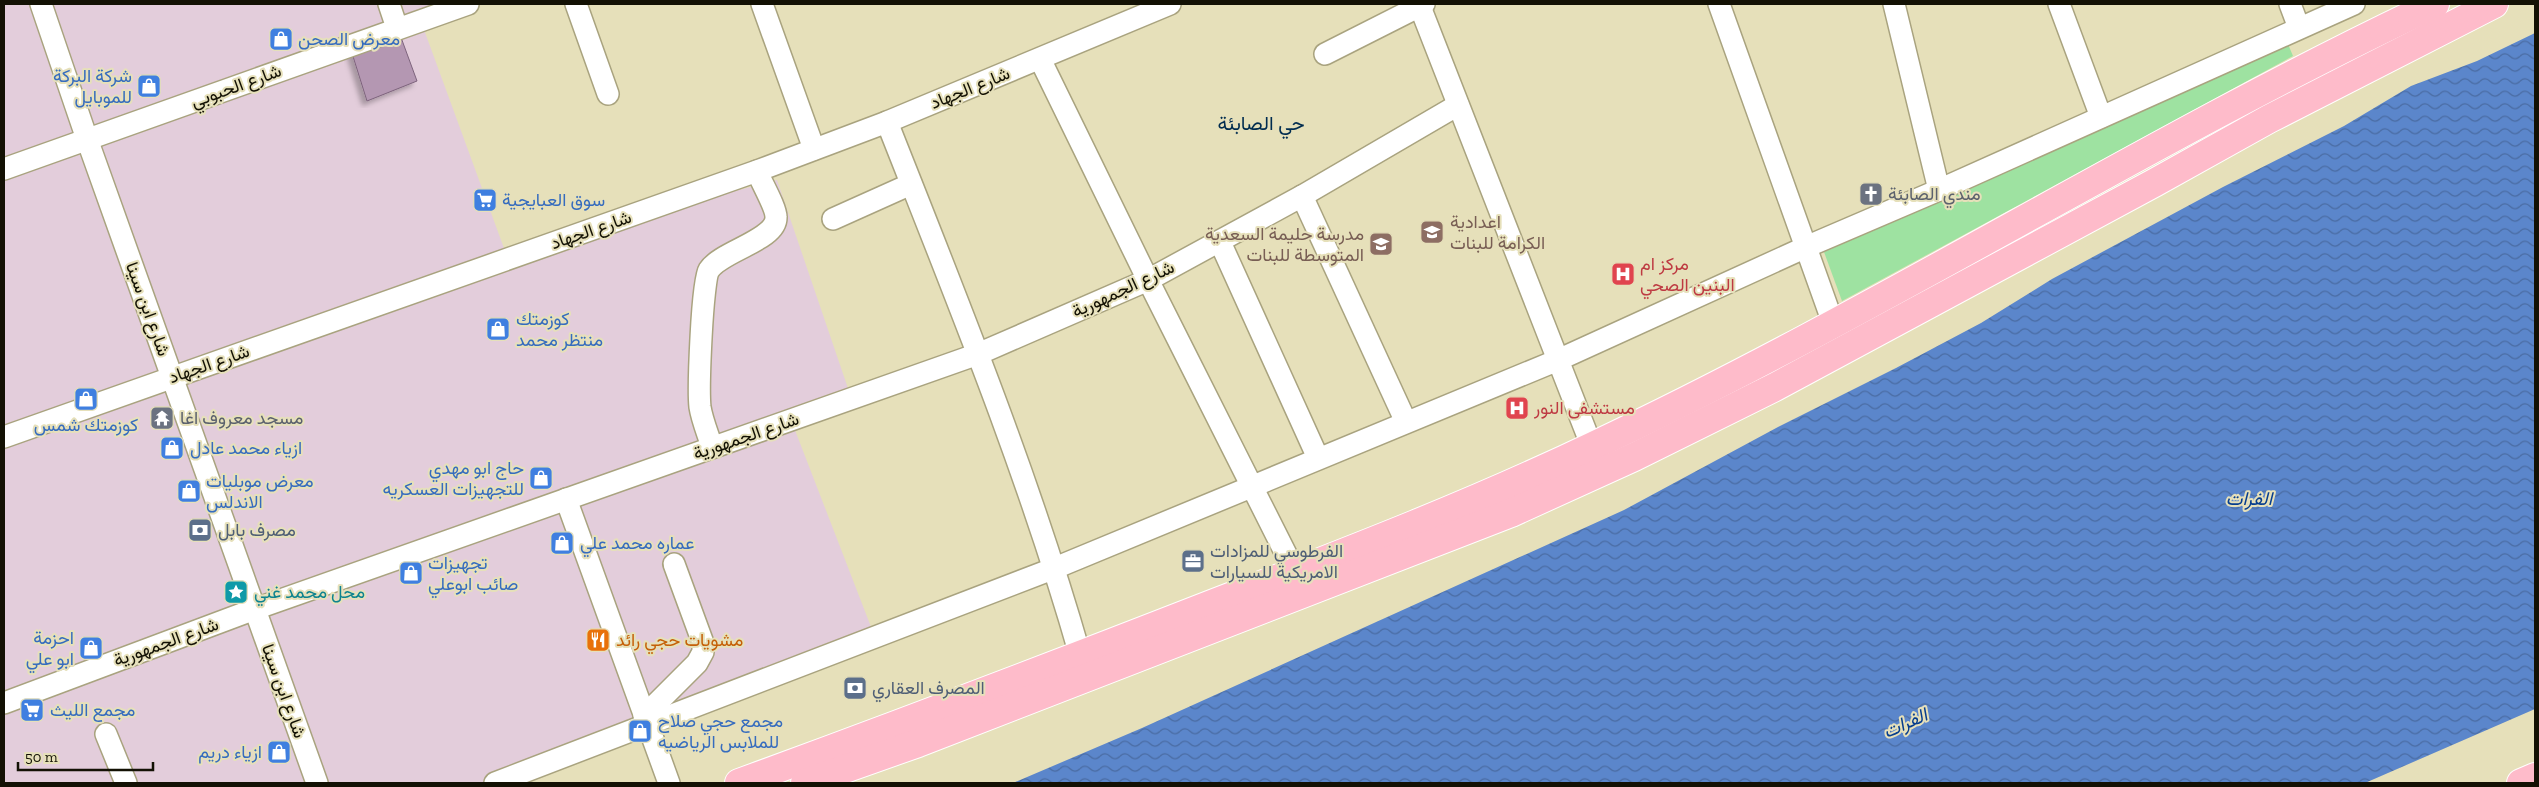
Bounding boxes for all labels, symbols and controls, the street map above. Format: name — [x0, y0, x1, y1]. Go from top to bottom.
shop icon: معرض الصحن — [268, 26, 294, 52]
place label: معرض الصحن — [298, 28, 400, 50]
street label: شارع الحبوبي — [188, 59, 286, 116]
street label: شارع الجهاد — [927, 62, 1014, 115]
place label: شركة البركة للموبايل — [53, 65, 132, 108]
shop icon: شركة البركة للموبايل — [136, 73, 162, 99]
district label: حي الصابئة — [1217, 111, 1305, 140]
church icon: مندي الصابئة — [1858, 181, 1884, 207]
place label: مندي الصابئة — [1888, 183, 1981, 209]
supermarket icon: سوق العبايجية — [472, 187, 498, 213]
place label: سوق العبايجية — [502, 189, 605, 211]
street label: شارع الجهاد — [548, 206, 635, 255]
place label: اعدادية الكرامة للبنات — [1450, 211, 1545, 254]
school or university icon: اعدادية الكرامة للبنات — [1419, 219, 1445, 245]
place label: مدرسة حليمة السعدية المتوسطة للبنات — [1205, 223, 1364, 266]
school or university icon: مدرسة حليمة السعدية المتوسطة للبنات — [1368, 231, 1394, 257]
place label: مركز ام البنين الصحي — [1640, 253, 1735, 300]
street label: شارع الجمهورية — [1068, 256, 1178, 323]
street label: شارع ابن سينا — [120, 259, 175, 359]
hospital icon: مركز ام البنين الصحي — [1610, 261, 1636, 287]
place label: كوزمتك منتظر محمد — [516, 308, 603, 351]
shop icon: كوزمتك منتظر محمد — [485, 316, 511, 342]
street label: شارع الجهاد — [166, 340, 253, 389]
shop icon: كوزمتك شمس — [73, 386, 99, 412]
hospital icon: مستشفى النور — [1504, 395, 1530, 421]
place label: مستشفى النور — [1533, 397, 1635, 419]
temple icon: مسجد معروف اغا — [149, 405, 175, 431]
place label: مسجد معروف اغا — [180, 407, 303, 429]
street label: شارع الجمهورية — [690, 408, 802, 465]
place label: كوزمتك شمس — [34, 414, 138, 436]
shop icon: ازياء محمد عادل — [159, 435, 185, 461]
place label: ازياء محمد عادل — [190, 437, 302, 459]
place label: حاج ابو مهدي للتجهيزات العسكريه — [383, 457, 524, 500]
shop icon: حاج ابو مهدي للتجهيزات العسكريه — [528, 465, 554, 491]
place label: معرض موبليات الاندلس — [206, 470, 314, 513]
shop icon: معرض موبليات الاندلس — [176, 478, 202, 504]
water label: الفرات — [2226, 487, 2275, 510]
bank icon: مصرف بابل — [187, 517, 213, 543]
place label: مصرف بابل — [218, 519, 296, 541]
shop icon: عماره محمد علي — [549, 530, 575, 556]
place label: عماره محمد علي — [580, 532, 694, 558]
place label: الفرطوسي للمزادات الامريكية للسيارات — [1210, 540, 1343, 583]
office icon: الفرطوسي للمزادات الامريكية للسيارات — [1180, 548, 1206, 574]
place label: تجهيزات صائب ابوعلي — [428, 552, 518, 599]
shop icon: تجهيزات صائب ابوعلي — [398, 560, 424, 586]
place icon: محل محمد غني — [223, 579, 249, 605]
place label: محل محمد غني — [254, 581, 365, 607]
street label: شارع الجمهورية — [110, 613, 222, 672]
place label: احزمة ابو علي — [26, 627, 74, 674]
restaurant icon: مشويات حجي رائد — [585, 627, 611, 653]
place label: مشويات حجي رائد — [616, 629, 743, 655]
shop icon: احزمة ابو علي — [78, 635, 104, 661]
street label: شارع ابن سينا — [256, 641, 311, 741]
bank icon: المصرف العقاري — [842, 675, 868, 701]
place label: المصرف العقاري — [872, 677, 985, 703]
supermarket icon: مجمع الليث — [19, 697, 45, 723]
place label: مجمع الليث — [50, 699, 135, 722]
water label: الفرات — [1879, 702, 1933, 743]
place label: مجمع حجي صلاح للملابس الرياضيه — [658, 710, 783, 753]
shop icon: مجمع حجي صلاح للملابس الرياضيه — [627, 718, 653, 744]
shop icon: ازياء دريم — [266, 739, 292, 765]
scale bar — [18, 740, 152, 772]
place label: ازياء دريم — [198, 741, 262, 764]
text: 50 m — [25, 748, 58, 766]

